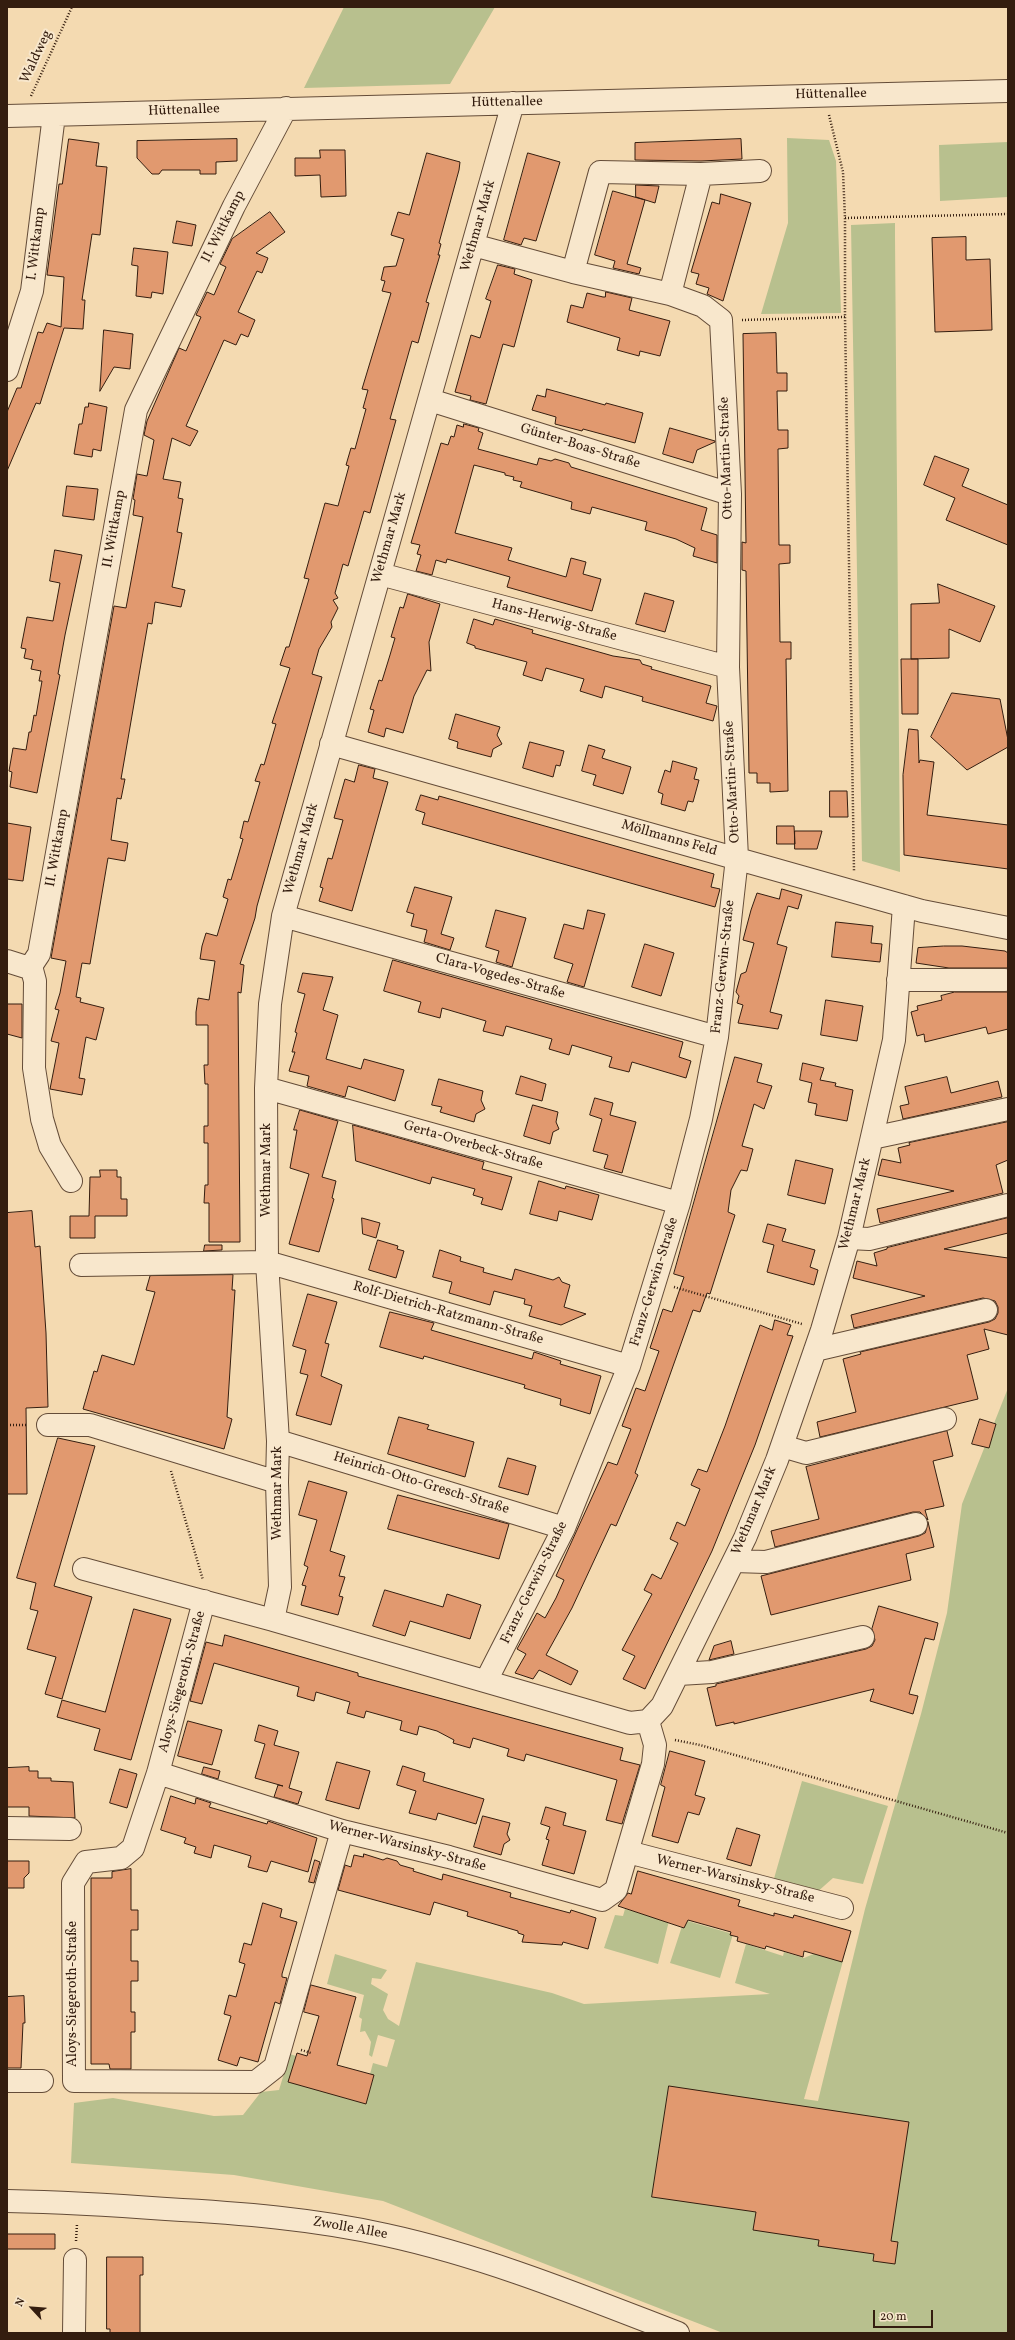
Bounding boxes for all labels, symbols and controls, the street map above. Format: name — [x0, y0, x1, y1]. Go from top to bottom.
street label: Waldweg — [17, 28, 57, 86]
street label: Hüttenallee — [795, 86, 867, 104]
street label: Hüttenallee — [471, 94, 543, 112]
street label: Hüttenallee — [148, 101, 220, 121]
street label: Wethmar Mark — [458, 178, 500, 274]
street label: II. Wittkamp — [199, 188, 249, 266]
street label: I. Wittkamp — [24, 206, 50, 282]
street label: Otto-Martin-Straße — [716, 396, 738, 520]
street label: Günter-Boas-Straße — [518, 421, 642, 473]
street label: II. Wittkamp — [100, 489, 130, 569]
street label: Wethmar Mark — [369, 490, 411, 586]
street label: Hans-Herwig-Straße — [490, 596, 618, 646]
street label: Otto-Martin-Straße — [721, 720, 745, 844]
street label: Wethmar Mark — [281, 801, 323, 897]
street label: II. Wittkamp — [43, 808, 73, 888]
street label: Möllmanns Feld — [619, 817, 719, 861]
street label: Franz-Gerwin-Straße — [709, 899, 739, 1035]
street label: Clara-Vogedes-Straße — [433, 950, 567, 1004]
street label: Gerta-Overbeck-Straße — [401, 1118, 545, 1174]
street label: Wethmar Mark — [259, 1123, 275, 1217]
street label: Wethmar Mark — [836, 1156, 876, 1252]
street label: Franz-Gerwin-Straße — [627, 1215, 683, 1349]
street label: Rolf-Dietrich-Ratzmann-Straße — [351, 1279, 545, 1349]
street label: Wethmar Mark — [270, 1446, 286, 1540]
street label: Heinrich-Otto-Gresch-Straße — [331, 1449, 511, 1519]
street label: Wethmar Mark — [729, 1464, 781, 1558]
street label: Franz-Gerwin-Straße — [498, 1519, 572, 1647]
street label: Aloys-Siegeroth-Straße — [156, 1609, 210, 1755]
street label: Werner-Warsinsky-Straße — [326, 1818, 488, 1876]
street label: Werner-Warsinsky-Straße — [654, 1852, 816, 1908]
street label: Aloys-Siegeroth-Straße — [65, 1921, 81, 2067]
street label: Zwolle Allee — [311, 2214, 389, 2244]
north arrow — [12, 2288, 52, 2328]
text: N — [12, 2296, 29, 2309]
scale bar — [875, 2302, 935, 2328]
text: 20 m — [880, 2309, 907, 2325]

